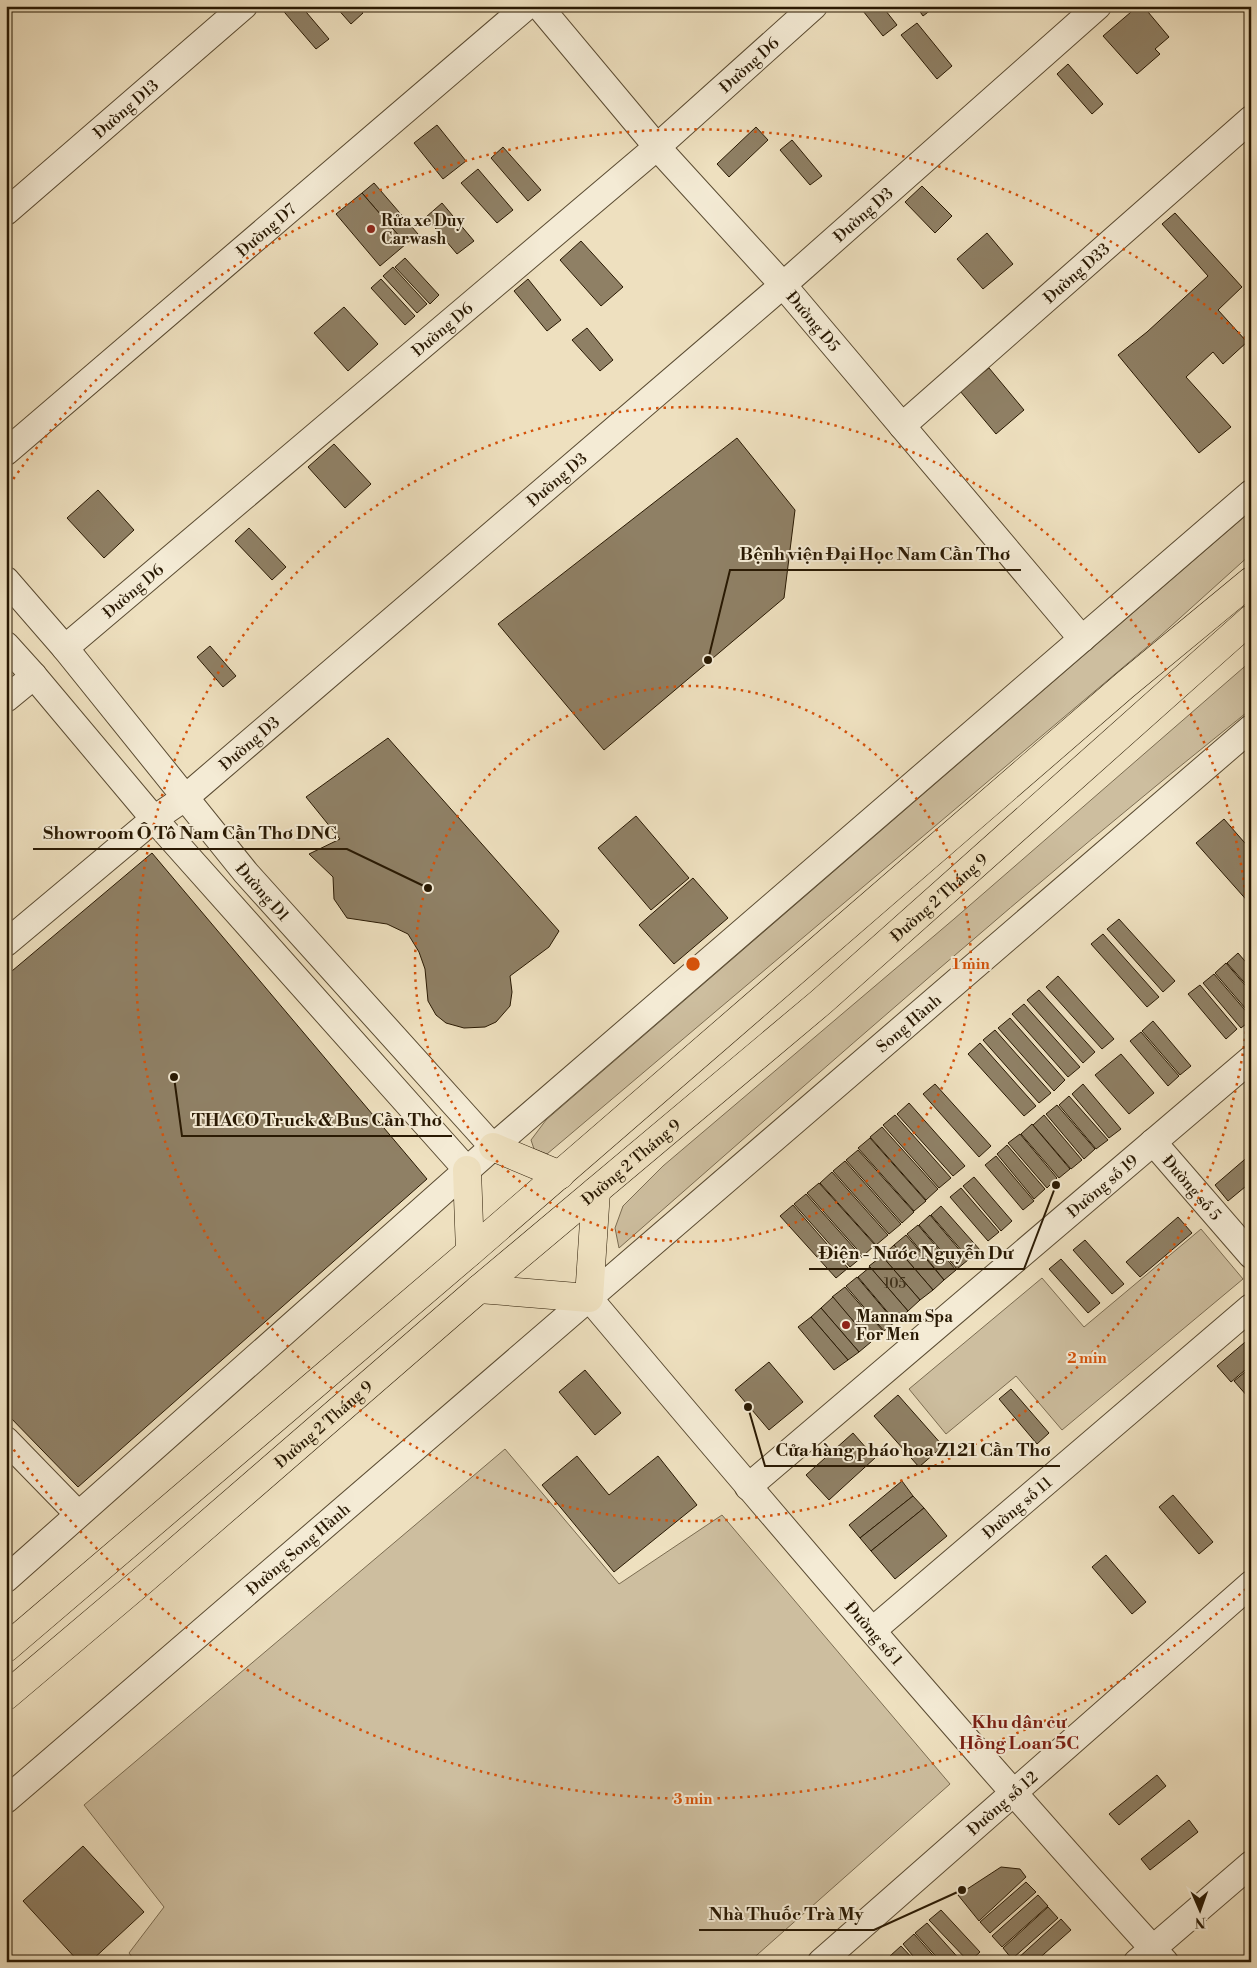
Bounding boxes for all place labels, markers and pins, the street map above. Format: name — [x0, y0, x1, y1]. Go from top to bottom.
place label: Rửa xe Duy Carwash — [381, 211, 465, 249]
marker: Rửa xe Duy Carwash — [365, 223, 377, 235]
callout: Bệnh viện Đại Học Nam Cần Thơ — [730, 537, 1021, 570]
callout: Showroom Ô Tô Nam Cần Thơ DNC — [33, 816, 347, 849]
centre of rings — [684, 955, 702, 973]
callout: THACO Truck & Bus Cần Thơ — [182, 1103, 452, 1136]
callout: Điện - Nước Nguyễn Dư — [809, 1236, 1024, 1269]
place label: Mannam Spa For Men — [856, 1307, 953, 1345]
marker: Mannam Spa For Men — [840, 1319, 852, 1331]
callout: Cửa hàng pháo hoa Z121 Cần Thơ — [765, 1433, 1060, 1466]
callout: Nhà Thuốc Trà My — [699, 1897, 874, 1930]

